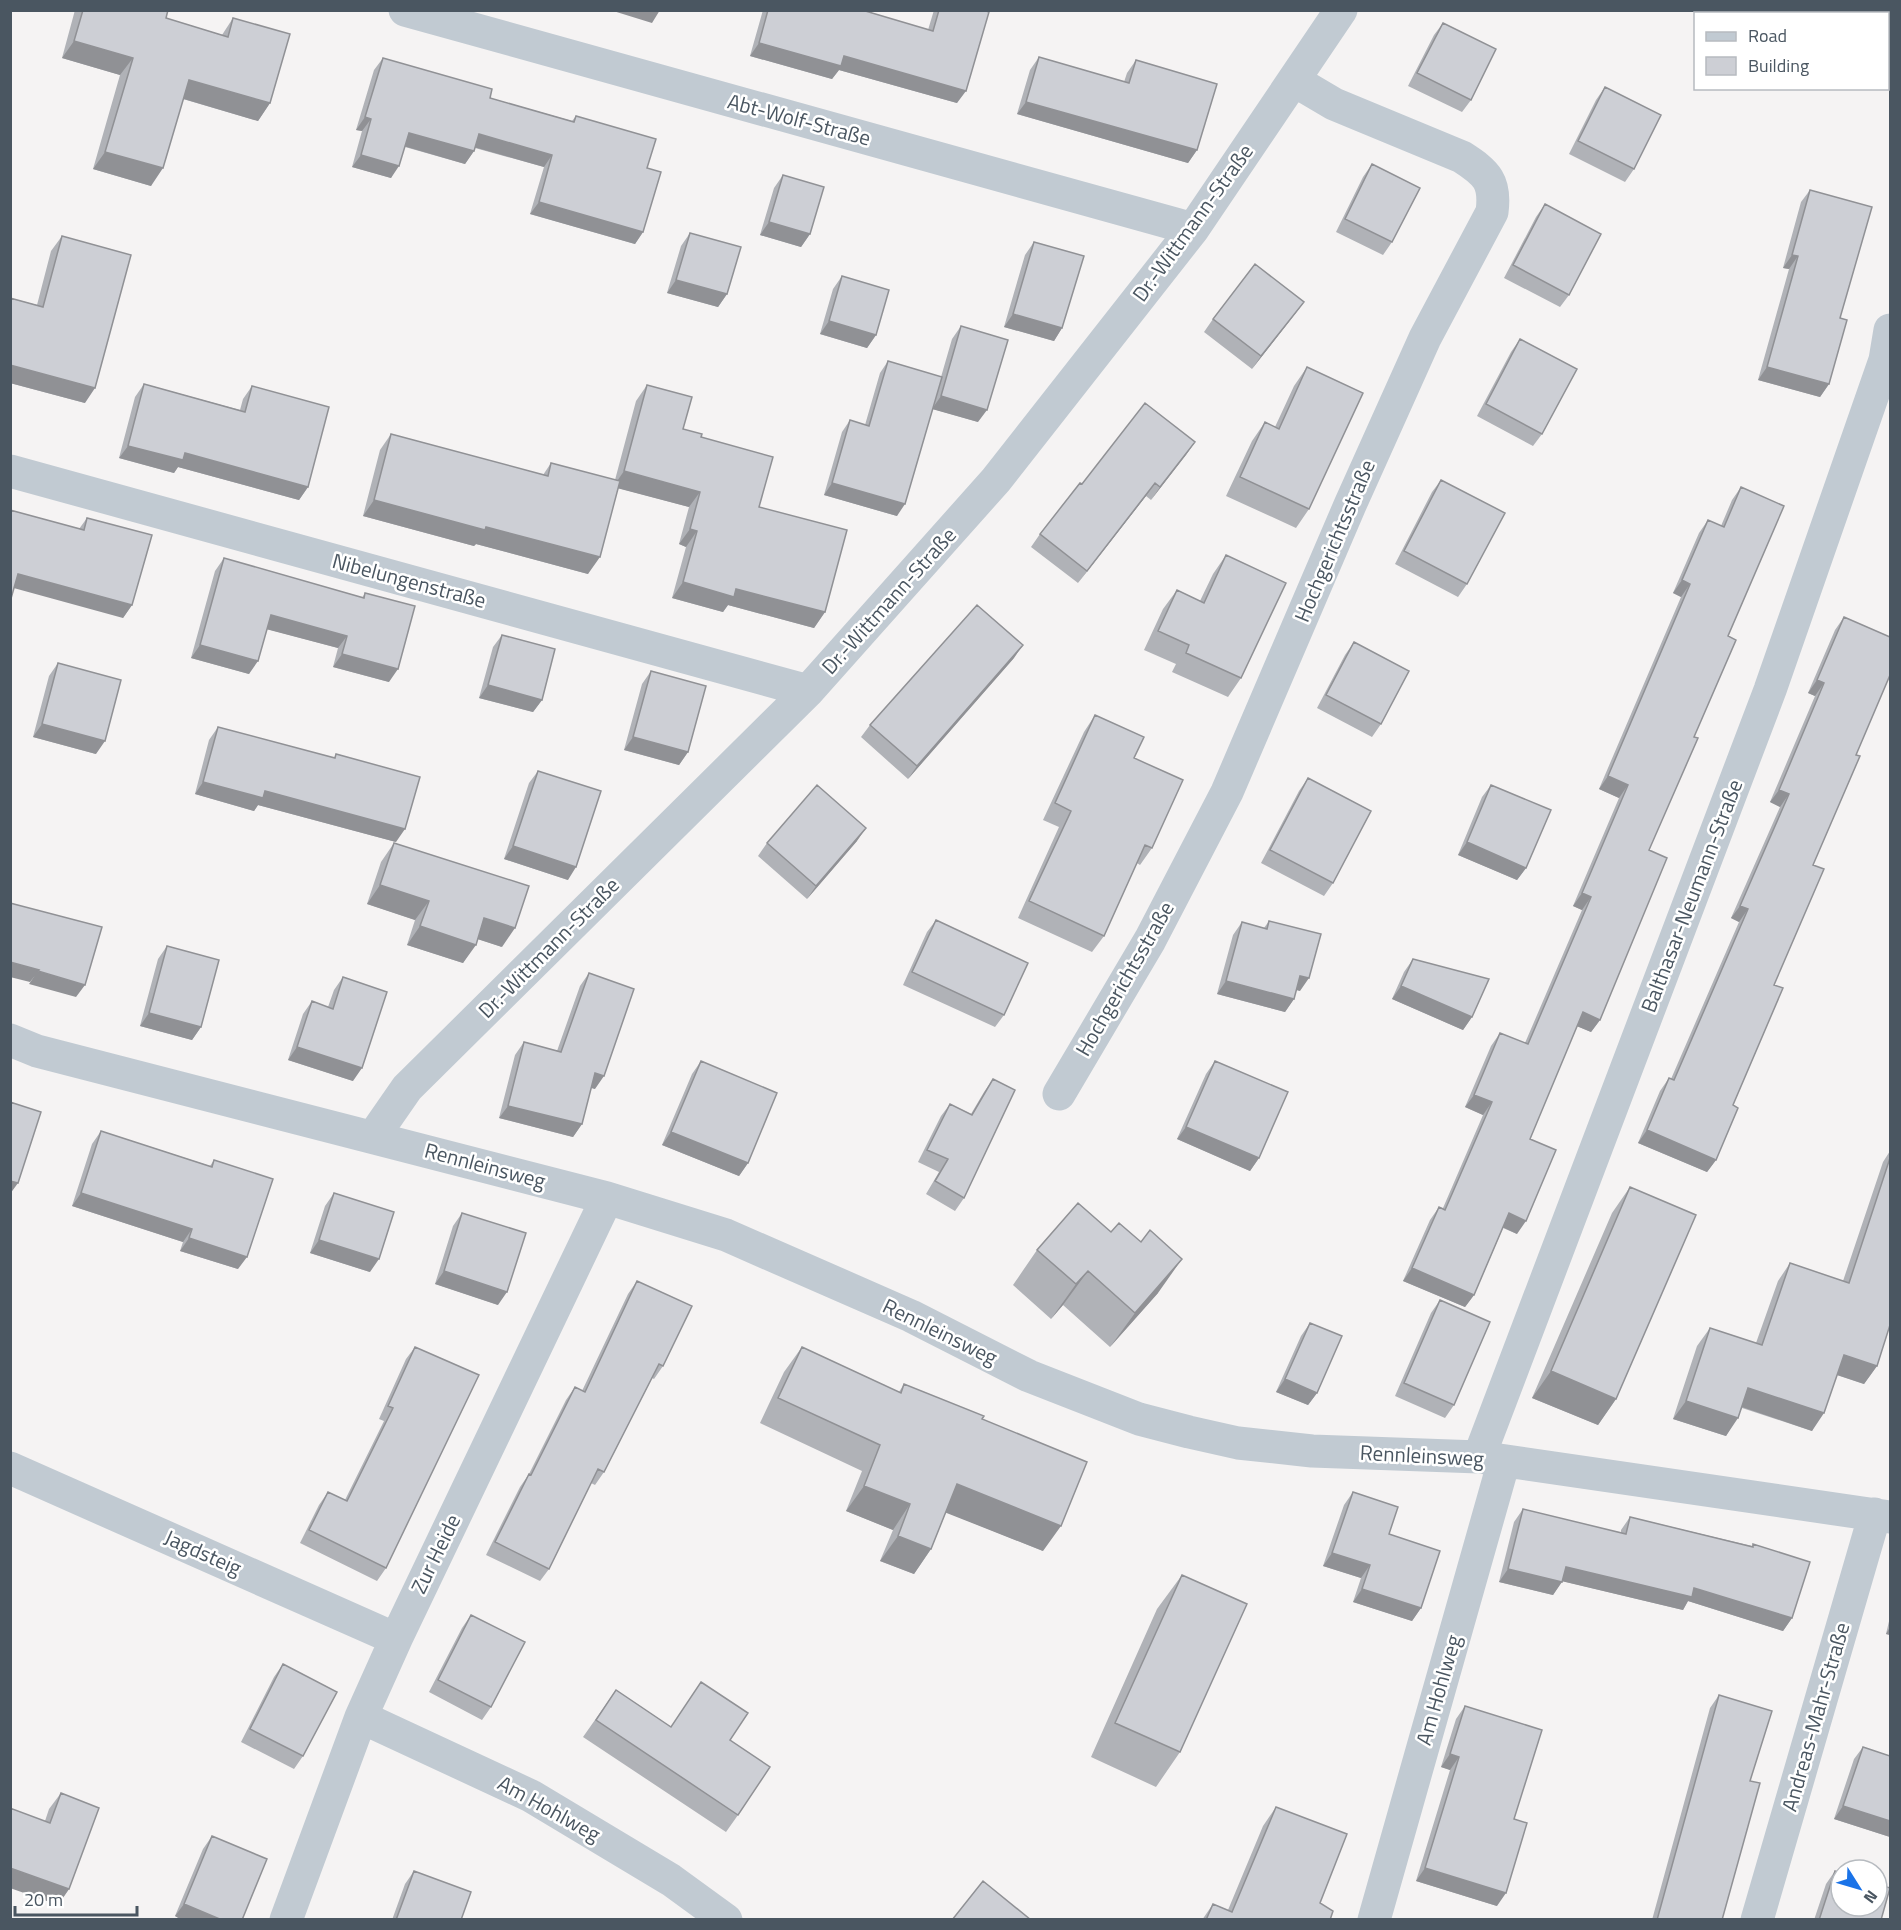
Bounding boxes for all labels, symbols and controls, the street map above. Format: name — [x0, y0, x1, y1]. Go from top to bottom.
legend — [1694, 12, 1889, 90]
text: Road — [1748, 22, 1787, 49]
text: Building — [1748, 52, 1809, 79]
street label: Abt-Wolf-Straße — [724, 85, 874, 154]
street label: Dr.-Wittmann-Straße — [1124, 137, 1261, 308]
street label: Hochgerichtsstraße — [1285, 454, 1383, 627]
street label: Dr.-Wittmann-Straße — [813, 520, 963, 681]
street label: Nibelungenstraße — [329, 544, 490, 616]
street label: Balthasar-Neumann-Straße — [1632, 774, 1750, 1017]
street label: Dr.-Wittmann-Straße — [470, 869, 626, 1025]
street label: Hochgerichtsstraße — [1067, 895, 1181, 1062]
street label: Rennleinsweg — [421, 1134, 550, 1197]
street label: Rennleinsweg — [878, 1289, 1003, 1373]
street label: Rennleinsweg — [1359, 1436, 1485, 1474]
street label: Zur Heide — [402, 1508, 468, 1599]
street label: Jagdsteig — [160, 1521, 247, 1583]
street label: Andreas-Mahr-Straße — [1773, 1618, 1857, 1815]
street label: Am Hohlweg — [1407, 1631, 1469, 1749]
street label: Am Hohlweg — [492, 1767, 607, 1850]
north arrow — [1829, 1858, 1889, 1918]
scale bar — [15, 1879, 136, 1917]
text: N — [1858, 1885, 1884, 1909]
text: 20 m — [24, 1886, 63, 1913]

